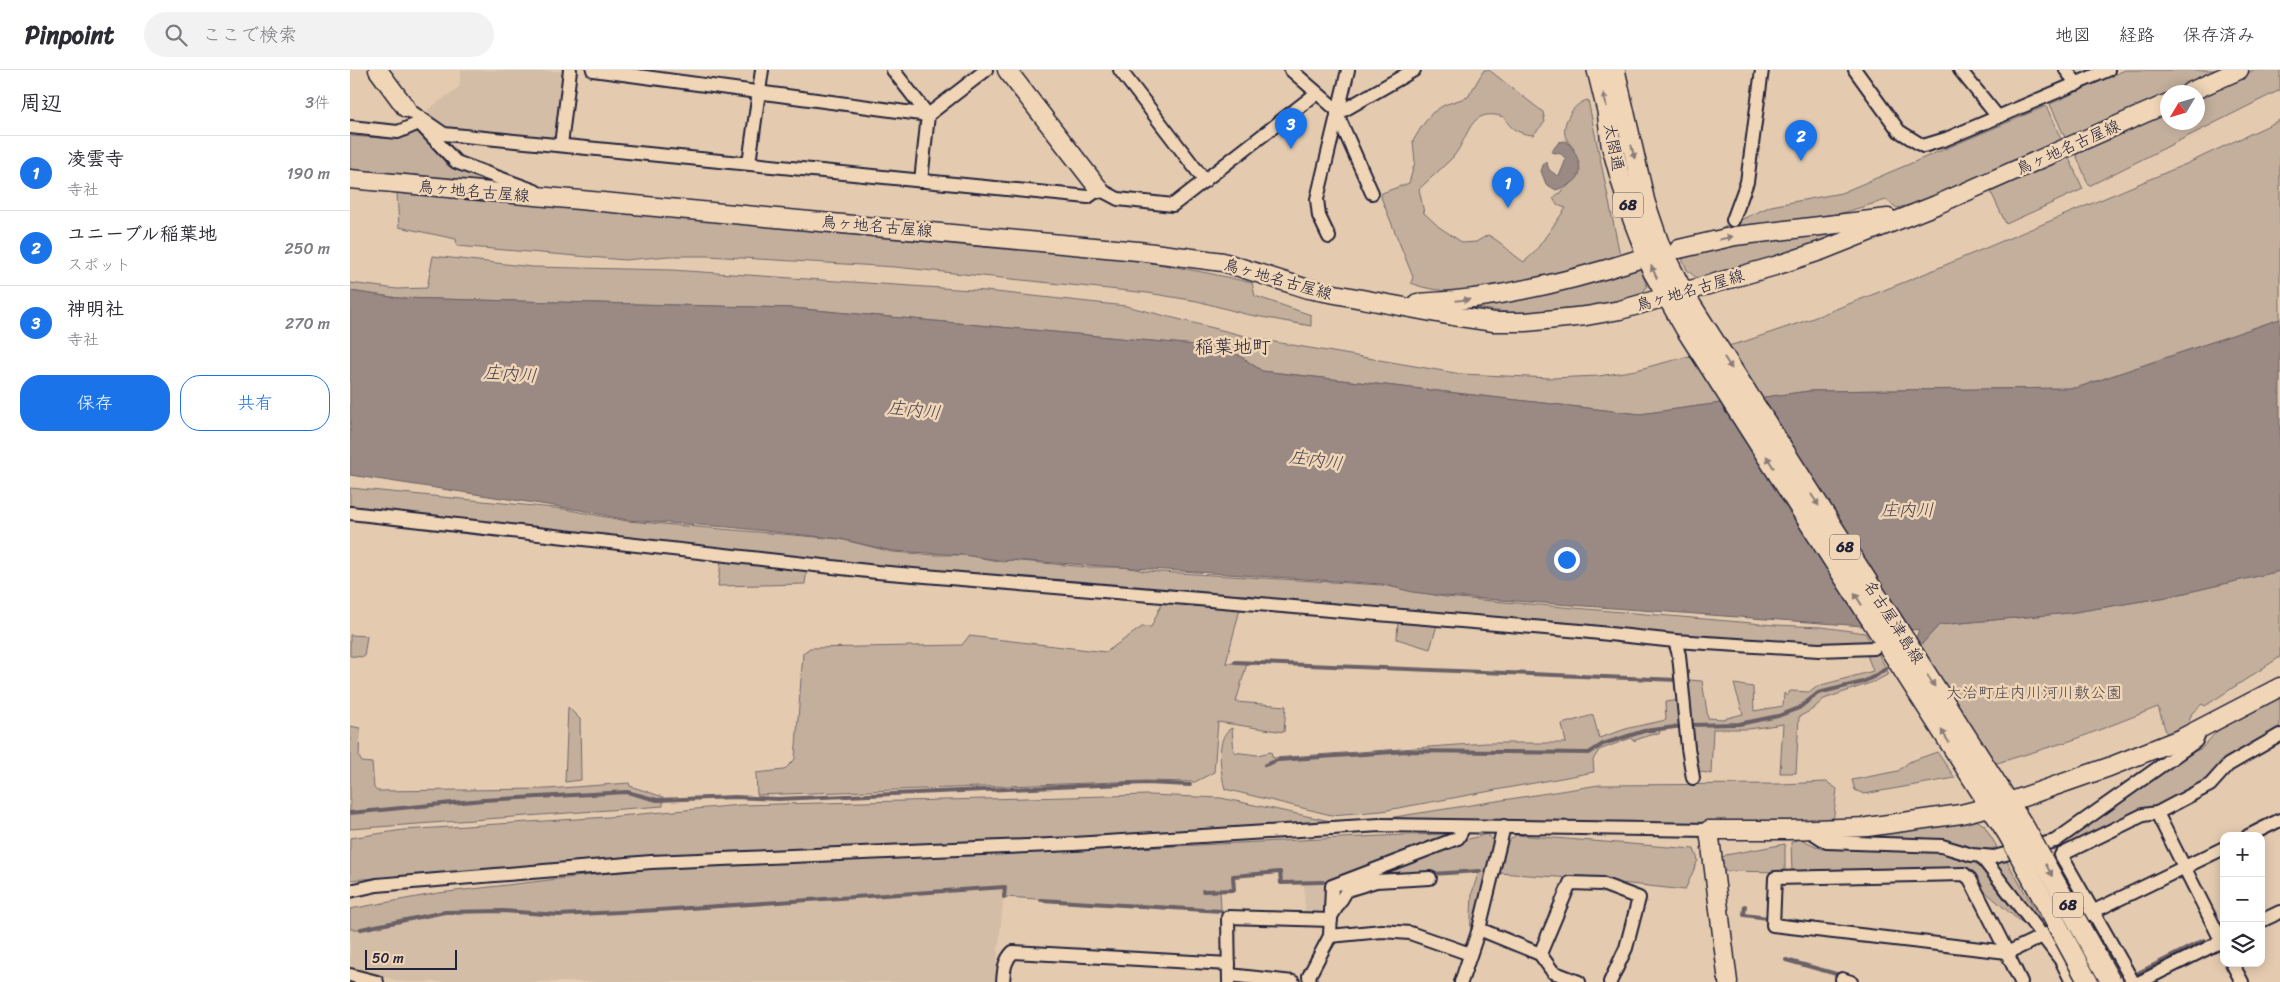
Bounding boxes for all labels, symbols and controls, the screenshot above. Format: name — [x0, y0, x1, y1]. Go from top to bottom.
search box — [144, 12, 494, 57]
text: Pinpoint — [25, 14, 114, 56]
text: ここで検索 — [202, 18, 297, 51]
text: 地図 — [2055, 19, 2091, 51]
text: 経路 — [2119, 19, 2155, 51]
text: 保存済み — [2183, 19, 2255, 51]
icon: search — [162, 21, 190, 49]
text: 周辺 — [20, 84, 62, 122]
north arrow — [2160, 85, 2205, 130]
text: 3件 — [305, 88, 330, 117]
one-way arrow — [1601, 92, 1609, 108]
pin: 3 — [1275, 108, 1307, 149]
street label: 鳥ヶ地名古屋線 — [2011, 111, 2125, 183]
pin: 2 — [1785, 120, 1817, 161]
street label: 太閤通 — [1595, 121, 1633, 173]
text: 凌雲寺 — [67, 142, 124, 175]
one-way arrow — [1629, 144, 1637, 159]
text: 1 — [33, 159, 39, 188]
text: 190 m — [287, 159, 330, 188]
pin: 1 — [1492, 167, 1524, 208]
street label: 鳥ヶ地名古屋線 — [417, 172, 531, 210]
text: 寺社 — [67, 175, 99, 204]
road number: 68 — [1613, 192, 1643, 218]
street label: 鳥ヶ地名古屋線 — [820, 207, 934, 245]
text: ユニーブル稲葉地 — [67, 217, 217, 250]
text: 2 — [31, 234, 41, 263]
text: 250 m — [284, 234, 330, 263]
one-way arrow — [1719, 234, 1734, 242]
text: スポット — [67, 250, 131, 279]
street label: 鳥ヶ地名古屋線 — [1220, 250, 1336, 308]
street label: 鳥ヶ地名古屋線 — [1632, 261, 1748, 319]
one-way arrow — [1650, 265, 1658, 279]
text: 神明社 — [67, 292, 124, 325]
one-way arrow — [1455, 296, 1471, 304]
text: 3 — [32, 309, 40, 338]
text: 270 m — [285, 309, 330, 338]
text: 寺社 — [67, 325, 99, 354]
district label: 稲葉地町 — [1195, 330, 1271, 363]
water label: 庄内川 — [482, 356, 538, 392]
one-way arrow — [1723, 357, 1733, 370]
button: 保存 — [20, 375, 170, 431]
button: 共有 — [180, 375, 330, 431]
water label: 庄内川 — [885, 391, 943, 429]
water label: 庄内川 — [1287, 440, 1345, 480]
one-way arrow — [1766, 455, 1775, 468]
one-way arrow — [1811, 493, 1820, 507]
water label: 庄内川 — [1880, 494, 1934, 526]
road number: 68 — [1830, 534, 1860, 560]
your location — [1554, 547, 1580, 573]
street label: 名古屋津島線 — [1856, 574, 1932, 670]
one-way arrow — [1853, 592, 1862, 606]
one-way arrow — [1927, 674, 1936, 688]
park label: 大治町庄内川河川敷公園 — [1946, 678, 2122, 707]
one-way arrow — [1940, 729, 1950, 743]
map controls — [2220, 832, 2265, 967]
button: + — [2220, 832, 2265, 877]
one-way arrow — [2045, 863, 2053, 878]
button: − — [2220, 877, 2265, 922]
road number: 68 — [2053, 892, 2083, 918]
button: layers — [2220, 922, 2265, 967]
text: 50 m — [372, 946, 404, 971]
scale bar — [365, 947, 458, 970]

